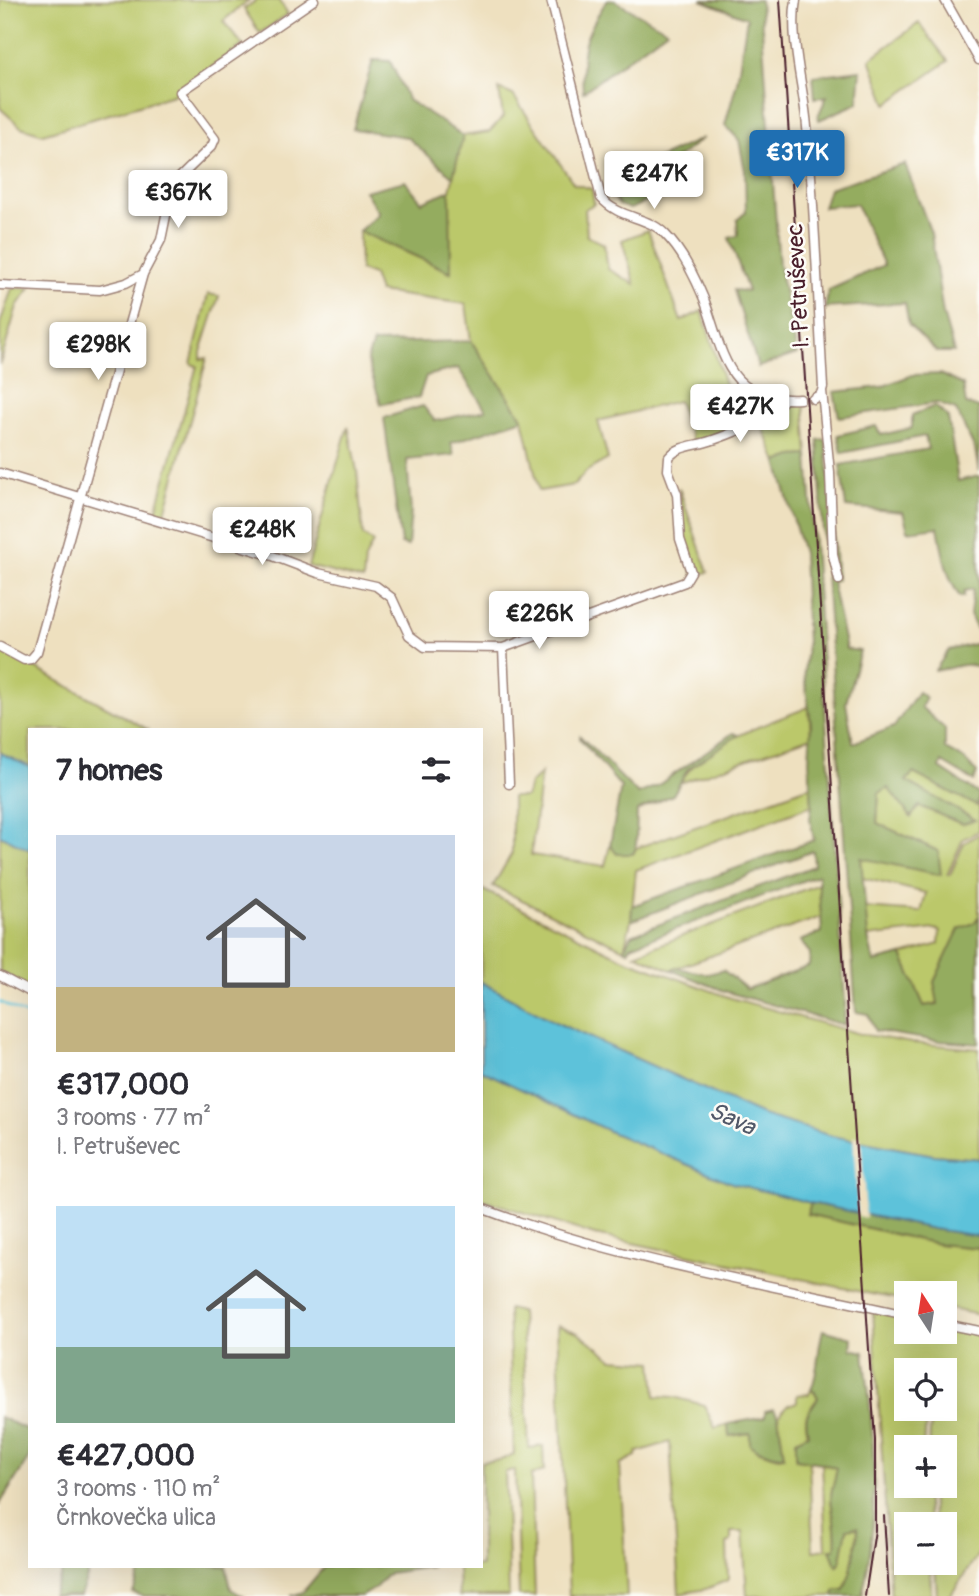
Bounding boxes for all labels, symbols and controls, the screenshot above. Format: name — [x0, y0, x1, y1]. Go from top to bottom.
pin: €317K — [748, 130, 846, 190]
text: €317K — [765, 138, 829, 167]
pin: €247K — [605, 152, 703, 211]
text: €247K — [620, 159, 688, 188]
pin: €367K — [129, 170, 227, 230]
text: €367K — [144, 178, 212, 207]
street label: I. Petruševec — [780, 223, 816, 349]
pin: €298K — [49, 322, 147, 382]
text: €298K — [65, 330, 131, 359]
pin: €427K — [691, 384, 789, 444]
text: €427K — [706, 392, 774, 421]
pin: €248K — [213, 508, 311, 567]
text: €248K — [229, 515, 295, 544]
pin: €226K — [490, 592, 588, 651]
text: €226K — [505, 599, 573, 628]
icon: filters — [417, 751, 455, 789]
text: 7 homes — [56, 752, 163, 789]
icon: home — [193, 880, 319, 1006]
text: €317,000 — [56, 1066, 189, 1103]
water label: Sava — [705, 1096, 761, 1143]
text: 3 rooms · 77 m² — [56, 1103, 211, 1132]
text: I. Petruševec — [56, 1132, 181, 1161]
icon: home — [193, 1251, 319, 1377]
north arrow — [894, 1281, 957, 1344]
map controls — [894, 1281, 957, 1575]
button: locate — [894, 1358, 957, 1421]
button: + — [894, 1435, 957, 1498]
text: €427,000 — [56, 1437, 195, 1474]
text: 3 rooms · 110 m² — [56, 1474, 220, 1503]
text: Črnkovečka ulica — [56, 1503, 216, 1532]
button: − — [894, 1512, 957, 1575]

